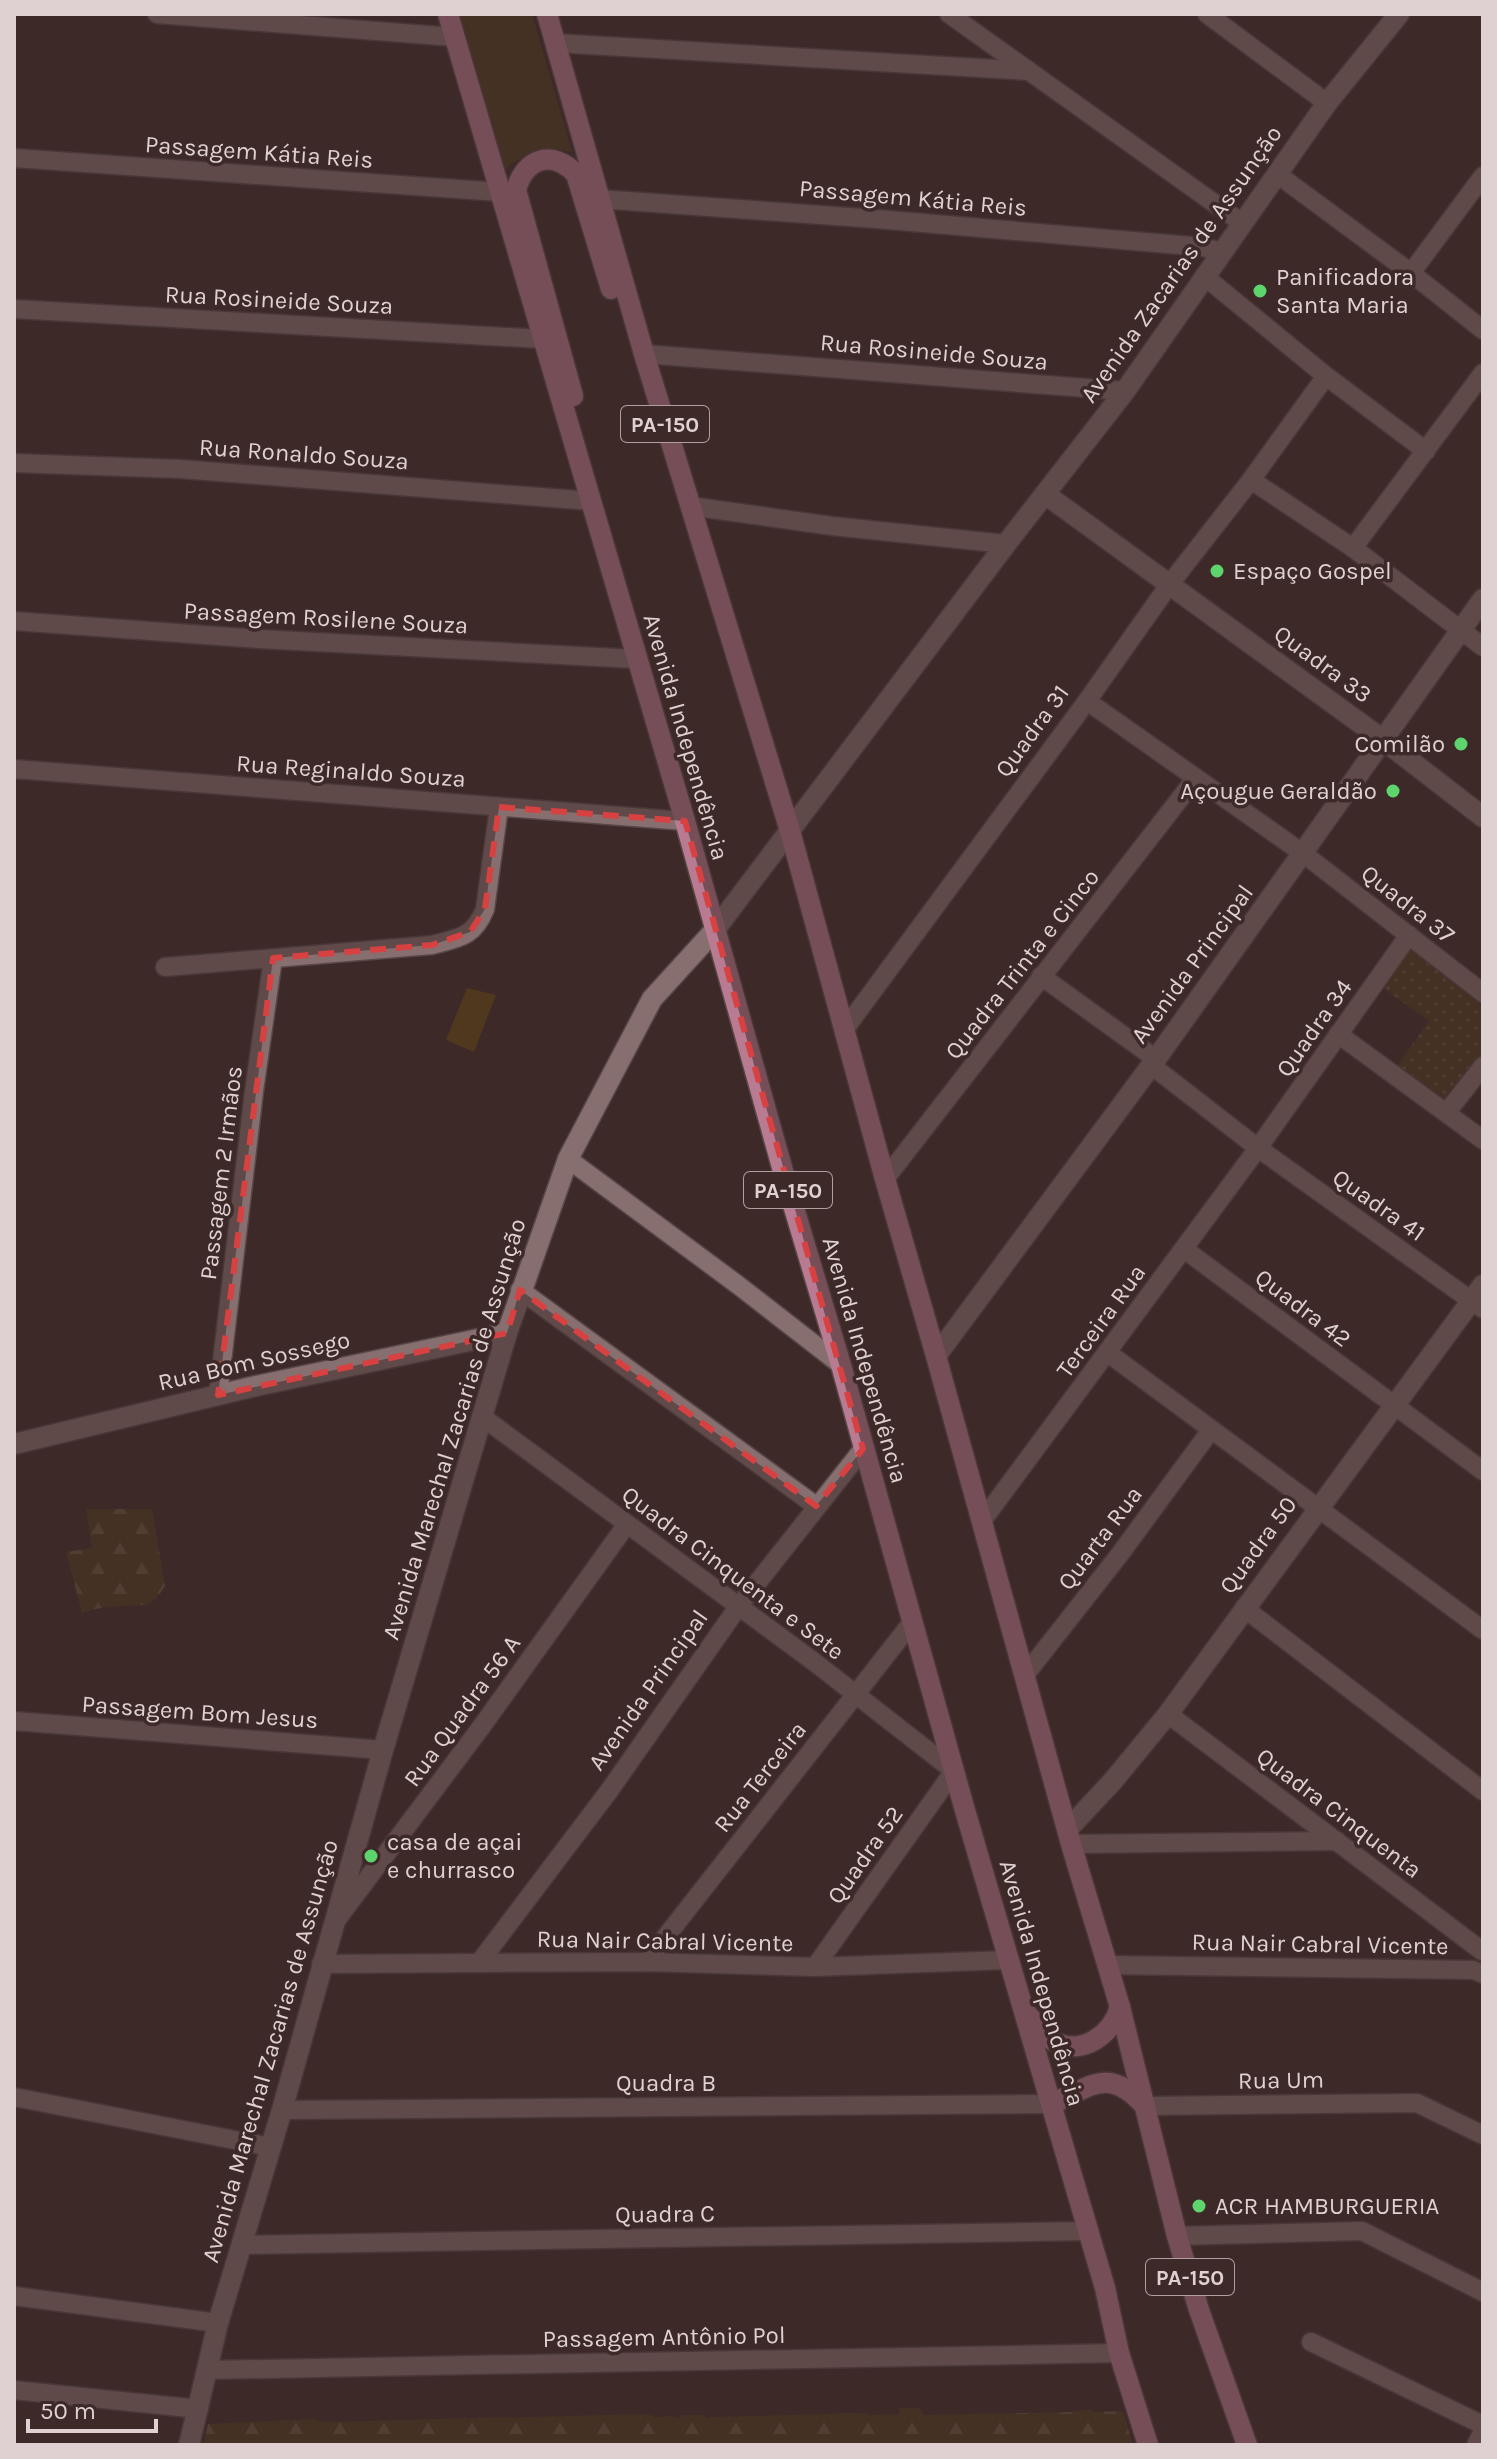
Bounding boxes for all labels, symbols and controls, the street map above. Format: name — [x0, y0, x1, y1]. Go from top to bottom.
street label: Avenida Zacarias de Assunção — [1074, 120, 1288, 408]
street label: Passagem Kátia Reis — [144, 130, 374, 174]
street label: Passagem Kátia Reis — [798, 174, 1028, 222]
place label: Panificadora Santa Maria — [1276, 263, 1414, 319]
street label: Rua Rosineide Souza — [164, 280, 394, 320]
marker: Panificadora Santa Maria — [1251, 282, 1269, 300]
street label: Rua Rosineide Souza — [819, 328, 1049, 376]
road number: PA-150 — [621, 406, 709, 442]
street label: Rua Ronaldo Souza — [198, 433, 410, 475]
place label: Espaço Gospel — [1233, 557, 1392, 585]
marker: Espaço Gospel — [1208, 562, 1226, 580]
street label: Passagem Rosilene Souza — [183, 597, 469, 639]
street label: Avenida Independência — [637, 611, 735, 863]
street label: Quadra 33 — [1269, 619, 1377, 709]
street label: Quadra 31 — [989, 679, 1075, 783]
place label: Comilão — [1355, 730, 1445, 758]
marker: Comilão — [1452, 735, 1470, 753]
street label: Rua Reginaldo Souza — [235, 749, 467, 793]
place label: Açougue Geraldão — [1180, 777, 1377, 805]
marker: Açougue Geraldão — [1384, 782, 1402, 800]
street label: Quadra 37 — [1356, 859, 1460, 949]
street label: Quadra Trinta e Cinco — [939, 863, 1105, 1065]
street label: Avenida Principal — [1125, 879, 1259, 1049]
street label: Quadra 34 — [1270, 974, 1358, 1082]
street label: Passagem 2 Irmãos — [194, 1064, 248, 1282]
street label: Quadra 41 — [1327, 1163, 1431, 1247]
road number: PA-150 — [744, 1172, 832, 1208]
street label: Avenida Marechal Zacarias de Assunção — [376, 1215, 532, 1643]
street label: Avenida Independência — [816, 1234, 914, 1486]
street label: Terceira Rua — [1051, 1259, 1151, 1383]
street label: Quadra 42 — [1250, 1263, 1356, 1353]
street label: Rua Bom Sossego — [155, 1325, 353, 1397]
street label: Quadra Cinquenta e Sete — [616, 1480, 850, 1666]
street label: Quarta Rua — [1052, 1481, 1148, 1595]
street label: Quadra 50 — [1213, 1491, 1303, 1599]
street label: Avenida Principal — [582, 1604, 714, 1776]
street label: Rua Quadra 56 A — [398, 1630, 526, 1792]
street label: Passagem Bom Jesus — [81, 1690, 319, 1734]
street label: Rua Terceira — [708, 1716, 812, 1838]
street label: Quadra Cinquenta — [1251, 1742, 1427, 1884]
street label: Quadra 52 — [821, 1801, 909, 1909]
place label: casa de açai e churrasco — [387, 1828, 522, 1884]
street label: Avenida Marechal Zacarias de Assunção — [196, 1836, 344, 2266]
marker: casa de açai e churrasco — [362, 1847, 380, 1865]
street label: Avenida Independência — [993, 1857, 1091, 2109]
street label: Rua Nair Cabral Vicente — [536, 1925, 794, 1957]
street label: Rua Nair Cabral Vicente — [1191, 1928, 1449, 1960]
street label: Rua Um — [1238, 2065, 1324, 2095]
street label: Quadra B — [616, 2069, 716, 2097]
place label: ACR HAMBURGUERIA — [1215, 2192, 1439, 2220]
marker: ACR HAMBURGUERIA — [1190, 2197, 1208, 2215]
street label: Quadra C — [615, 2199, 715, 2229]
road number: PA-150 — [1146, 2259, 1234, 2295]
street label: Passagem Antônio Pol — [542, 2321, 786, 2353]
scale bar — [28, 2383, 156, 2433]
text: 50 m — [40, 2397, 96, 2425]

